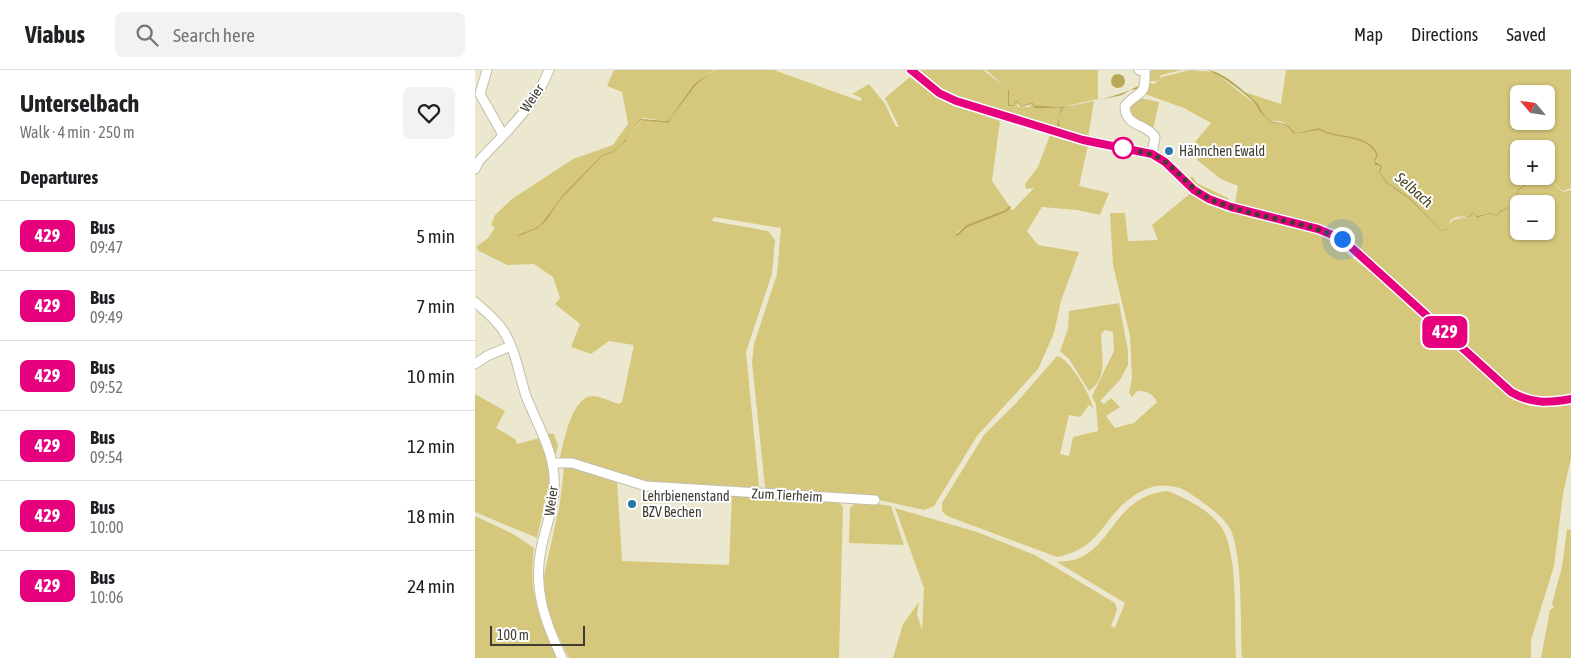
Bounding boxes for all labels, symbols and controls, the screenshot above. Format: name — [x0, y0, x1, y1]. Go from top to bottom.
search box — [115, 12, 465, 57]
text: Viabus — [25, 21, 85, 48]
icon: search — [133, 21, 161, 49]
text: Search here — [173, 24, 255, 46]
text: Map — [1354, 24, 1383, 45]
text: Directions — [1411, 24, 1478, 45]
text: Saved — [1506, 24, 1546, 45]
street label: Weier — [517, 80, 547, 115]
north arrow — [1510, 85, 1555, 130]
map controls — [1510, 85, 1555, 240]
button: heart — [403, 87, 455, 139]
text: Unterselbach — [20, 90, 139, 117]
text: Walk · 4 min · 250 m — [20, 123, 134, 141]
unlabelled marker — [1112, 137, 1134, 159]
button: + — [1510, 140, 1555, 185]
place label: Hähnchen Ewald — [1179, 143, 1265, 159]
marker: Hähnchen Ewald — [1163, 145, 1175, 157]
text: Departures — [20, 166, 98, 188]
water label: Selbach — [1391, 168, 1437, 210]
button: − — [1510, 195, 1555, 240]
text: Bus — [90, 216, 115, 238]
text: 429 — [35, 225, 60, 246]
text: 5 min — [416, 225, 455, 247]
your location — [1330, 227, 1355, 252]
text: 09:47 — [90, 238, 123, 256]
text: Bus — [90, 286, 115, 308]
text: 429 — [35, 295, 60, 316]
text: 7 min — [416, 295, 455, 317]
text: 09:49 — [90, 308, 123, 326]
line badge: 429 — [1416, 316, 1474, 348]
text: 429 — [1432, 321, 1458, 342]
text: Bus — [90, 356, 115, 378]
text: 429 — [35, 365, 60, 386]
text: 10 min — [407, 365, 455, 387]
text: 09:52 — [90, 378, 123, 396]
text: Bus — [90, 426, 115, 448]
text: 429 — [35, 435, 60, 456]
text: 12 min — [407, 435, 455, 457]
text: 09:54 — [90, 448, 123, 466]
street label: Weier — [541, 484, 561, 517]
street label: Zum Tierheim — [751, 485, 823, 505]
place label: Lehrbienenstand BZV Bechen — [642, 488, 730, 520]
text: Bus — [90, 496, 115, 518]
marker: Lehrbienenstand BZV Bechen — [626, 498, 638, 510]
text: 429 — [35, 505, 60, 526]
text: 18 min — [407, 505, 455, 527]
text: 10:00 — [90, 518, 124, 536]
text: Bus — [90, 566, 115, 588]
text: 429 — [35, 575, 60, 596]
text: 24 min — [407, 575, 455, 597]
text: 10:06 — [90, 588, 124, 606]
scale bar — [490, 623, 585, 646]
text: 100 m — [497, 627, 529, 643]

